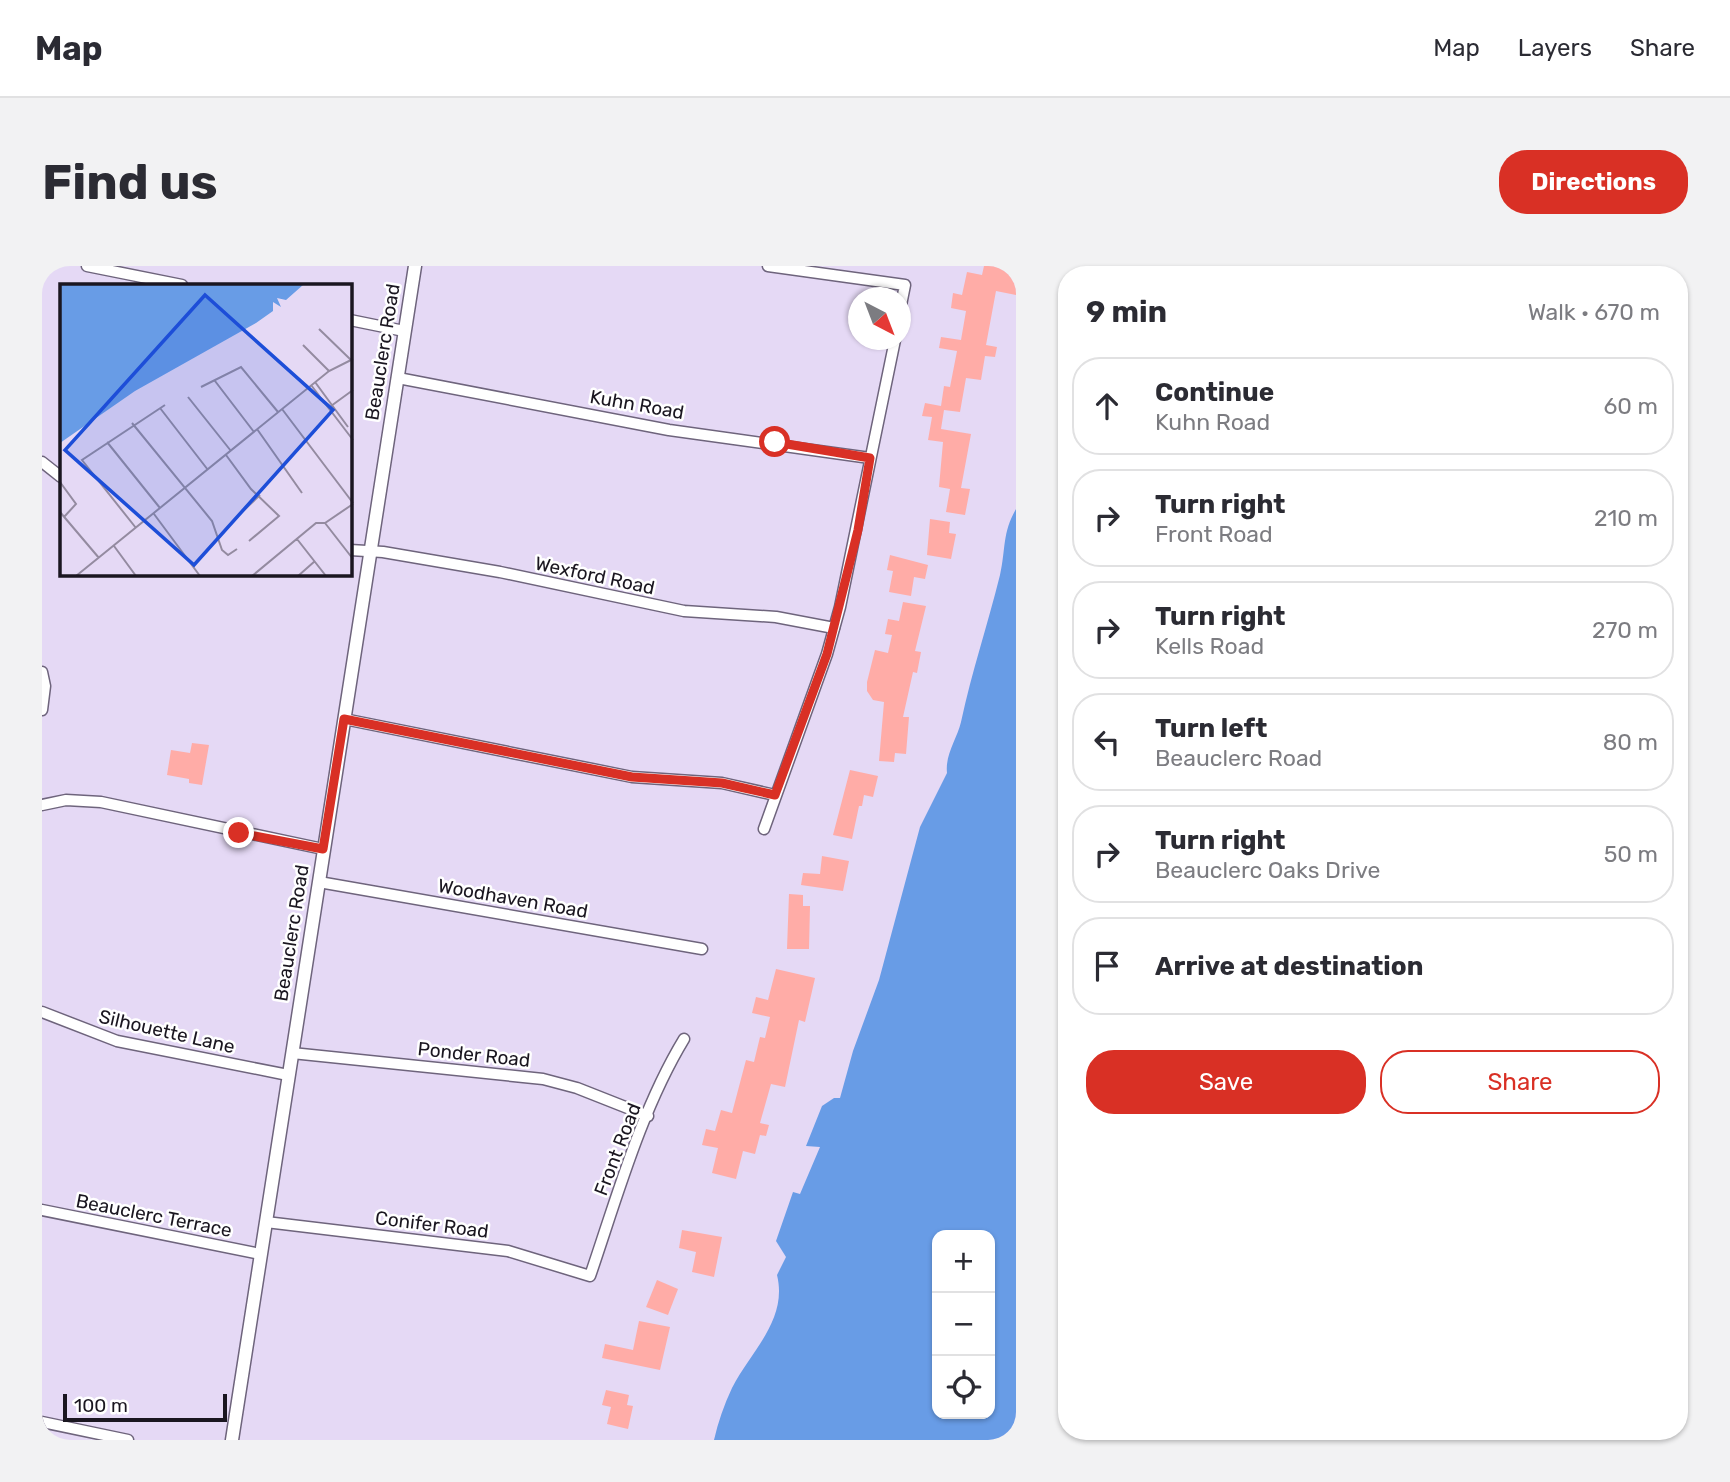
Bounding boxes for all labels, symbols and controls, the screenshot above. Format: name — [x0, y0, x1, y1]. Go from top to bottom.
text: Map — [35, 29, 103, 68]
text: Map — [1433, 34, 1480, 62]
text: Layers — [1518, 34, 1592, 62]
text: Share — [1630, 34, 1695, 62]
button: Directions — [1499, 150, 1688, 214]
text: Find us — [42, 153, 218, 211]
street label: Beauclerc Road — [360, 282, 405, 422]
inset map — [60, 284, 352, 576]
north arrow — [848, 287, 911, 350]
text: 9 min — [1086, 294, 1167, 330]
text: Walk · 670 m — [1528, 298, 1660, 326]
text: Continue — [1155, 377, 1274, 408]
street label: Kuhn Road — [588, 385, 686, 424]
icon: ahead — [1088, 387, 1126, 425]
text: 60 m — [1603, 392, 1658, 420]
text: Kuhn Road — [1155, 408, 1270, 436]
route start — [759, 426, 790, 457]
text: Turn right — [1155, 489, 1285, 520]
icon: right — [1088, 499, 1126, 537]
text: 210 m — [1594, 504, 1658, 532]
text: Front Road — [1155, 520, 1273, 548]
street label: Wexford Road — [533, 552, 657, 599]
text: Turn right — [1155, 601, 1285, 632]
icon: right — [1088, 611, 1126, 649]
text: 270 m — [1592, 616, 1658, 644]
text: Kells Road — [1155, 632, 1264, 660]
text: Turn left — [1155, 713, 1267, 744]
icon: left — [1088, 723, 1126, 761]
text: 80 m — [1603, 728, 1658, 756]
text: Beauclerc Road — [1155, 744, 1322, 772]
route end — [223, 817, 254, 848]
text: Turn right — [1155, 825, 1285, 856]
icon: right — [1088, 835, 1126, 873]
text: 50 m — [1604, 840, 1658, 868]
text: Beauclerc Oaks Drive — [1155, 856, 1380, 884]
street label: Beauclerc Road — [269, 863, 314, 1003]
street label: Woodhaven Road — [436, 874, 590, 923]
icon: arrive — [1088, 947, 1126, 985]
text: Arrive at destination — [1155, 951, 1423, 982]
street label: Silhouette Lane — [97, 1005, 237, 1058]
street label: Ponder Road — [417, 1037, 531, 1072]
button: Save — [1086, 1050, 1366, 1114]
button: Share — [1380, 1050, 1660, 1114]
street label: Front Road — [589, 1100, 646, 1199]
street label: Beauclerc Terrace — [74, 1189, 234, 1242]
street label: Conifer Road — [374, 1206, 490, 1243]
map controls — [932, 1230, 995, 1419]
button: + — [932, 1230, 995, 1293]
button: − — [932, 1293, 995, 1356]
button: locate — [932, 1356, 995, 1419]
scale bar — [63, 1391, 228, 1423]
text: 100 m — [74, 1394, 128, 1417]

